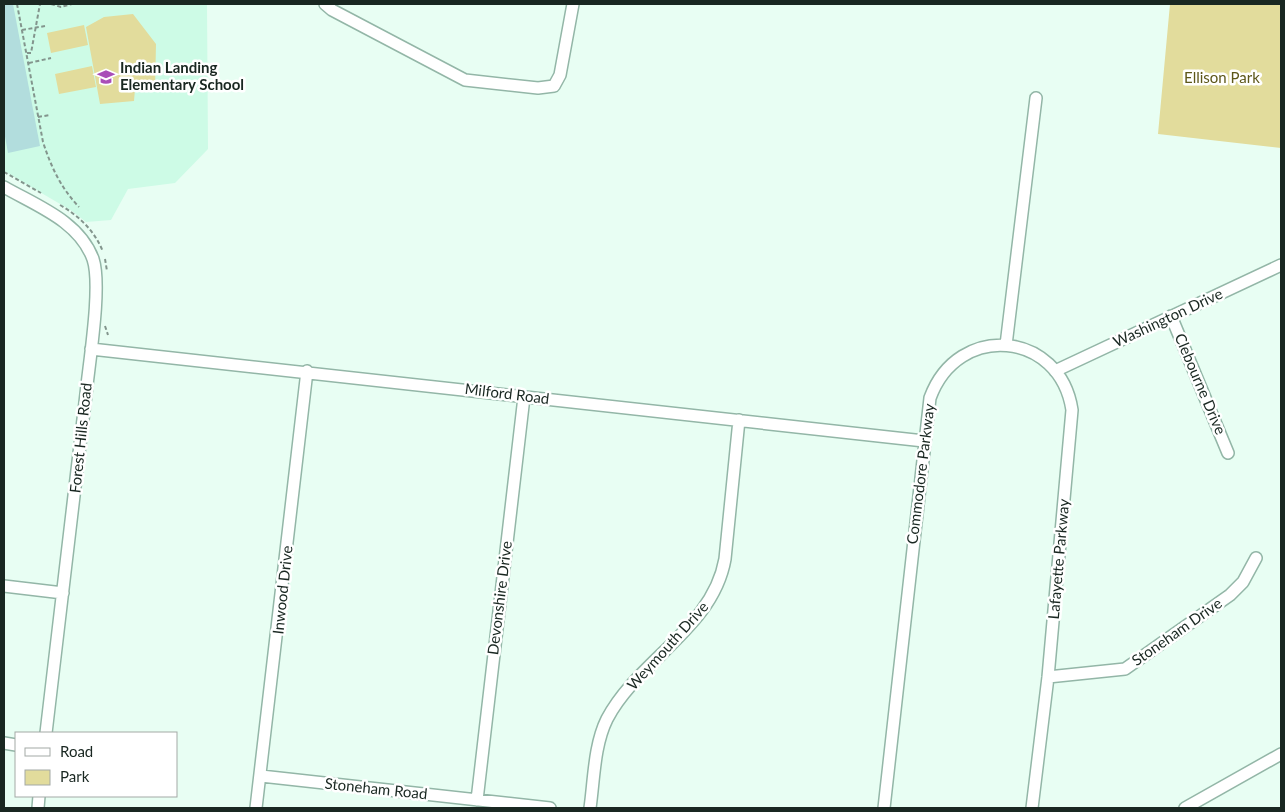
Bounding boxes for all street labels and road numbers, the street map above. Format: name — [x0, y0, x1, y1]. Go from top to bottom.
street label: Washington Drive — [1110, 284, 1225, 350]
street label: Clebourne Drive — [1172, 330, 1230, 437]
street label: Milford Road — [464, 379, 550, 407]
street label: Forest Hills Road — [65, 382, 95, 494]
street label: Commodore Parkway — [902, 402, 938, 545]
street label: Lafayette Parkway — [1044, 498, 1072, 620]
street label: Devonshire Drive — [483, 540, 515, 656]
street label: Inwood Drive — [268, 545, 296, 635]
street label: Stoneham Drive — [1128, 593, 1225, 669]
street label: Weymouth Drive — [623, 597, 712, 693]
street label: Stoneham Road — [324, 774, 428, 802]

